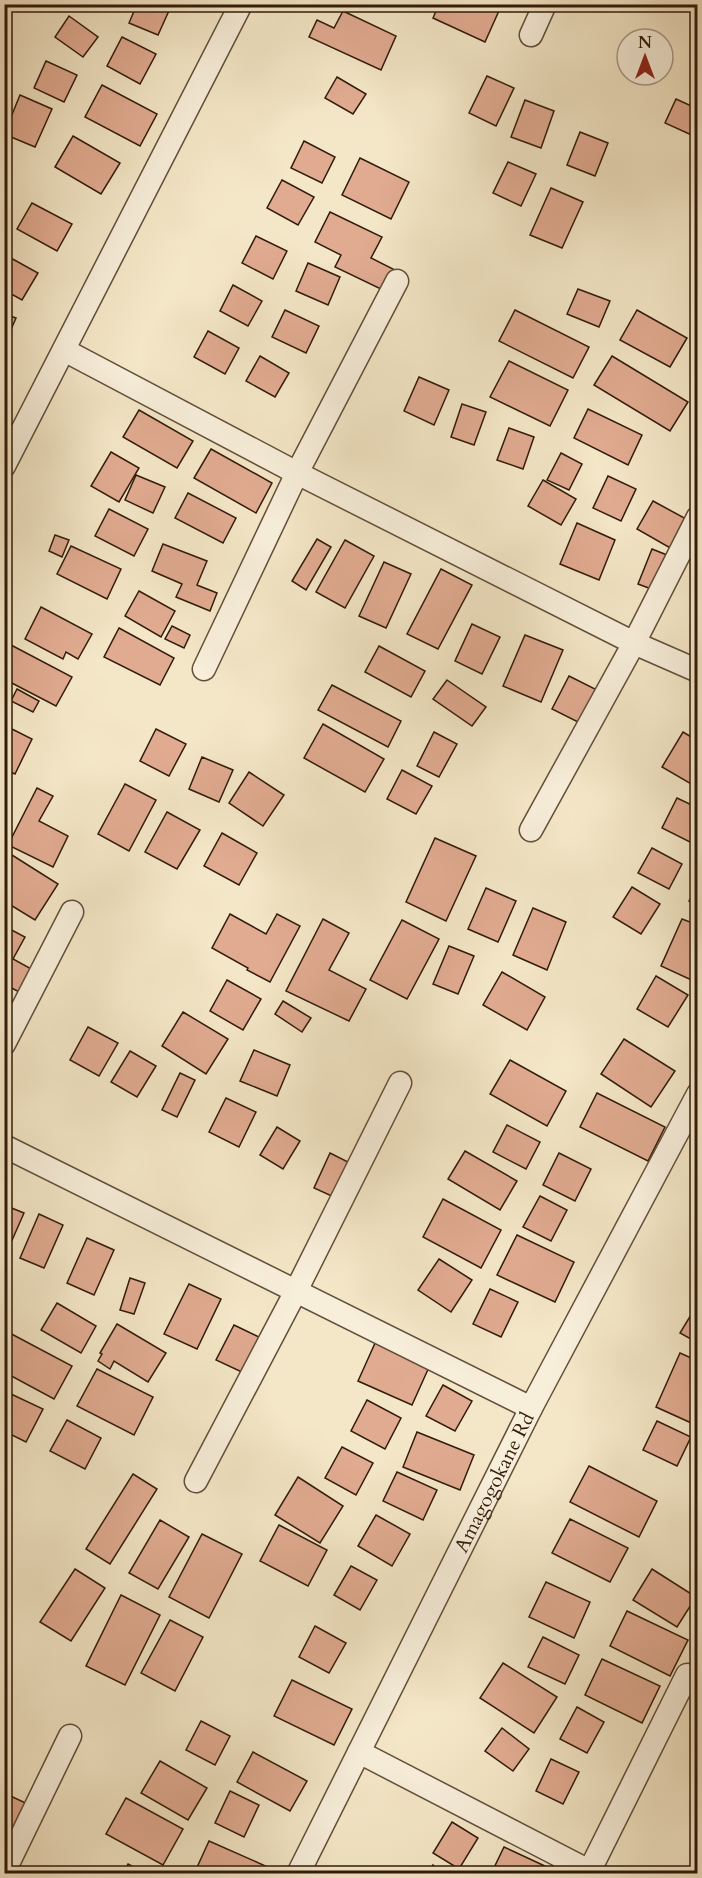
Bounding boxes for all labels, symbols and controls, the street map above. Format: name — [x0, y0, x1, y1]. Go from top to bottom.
north arrow — [615, 27, 675, 87]
text: N — [638, 32, 652, 54]
street label: Amagogokane Rd — [448, 1407, 541, 1557]

